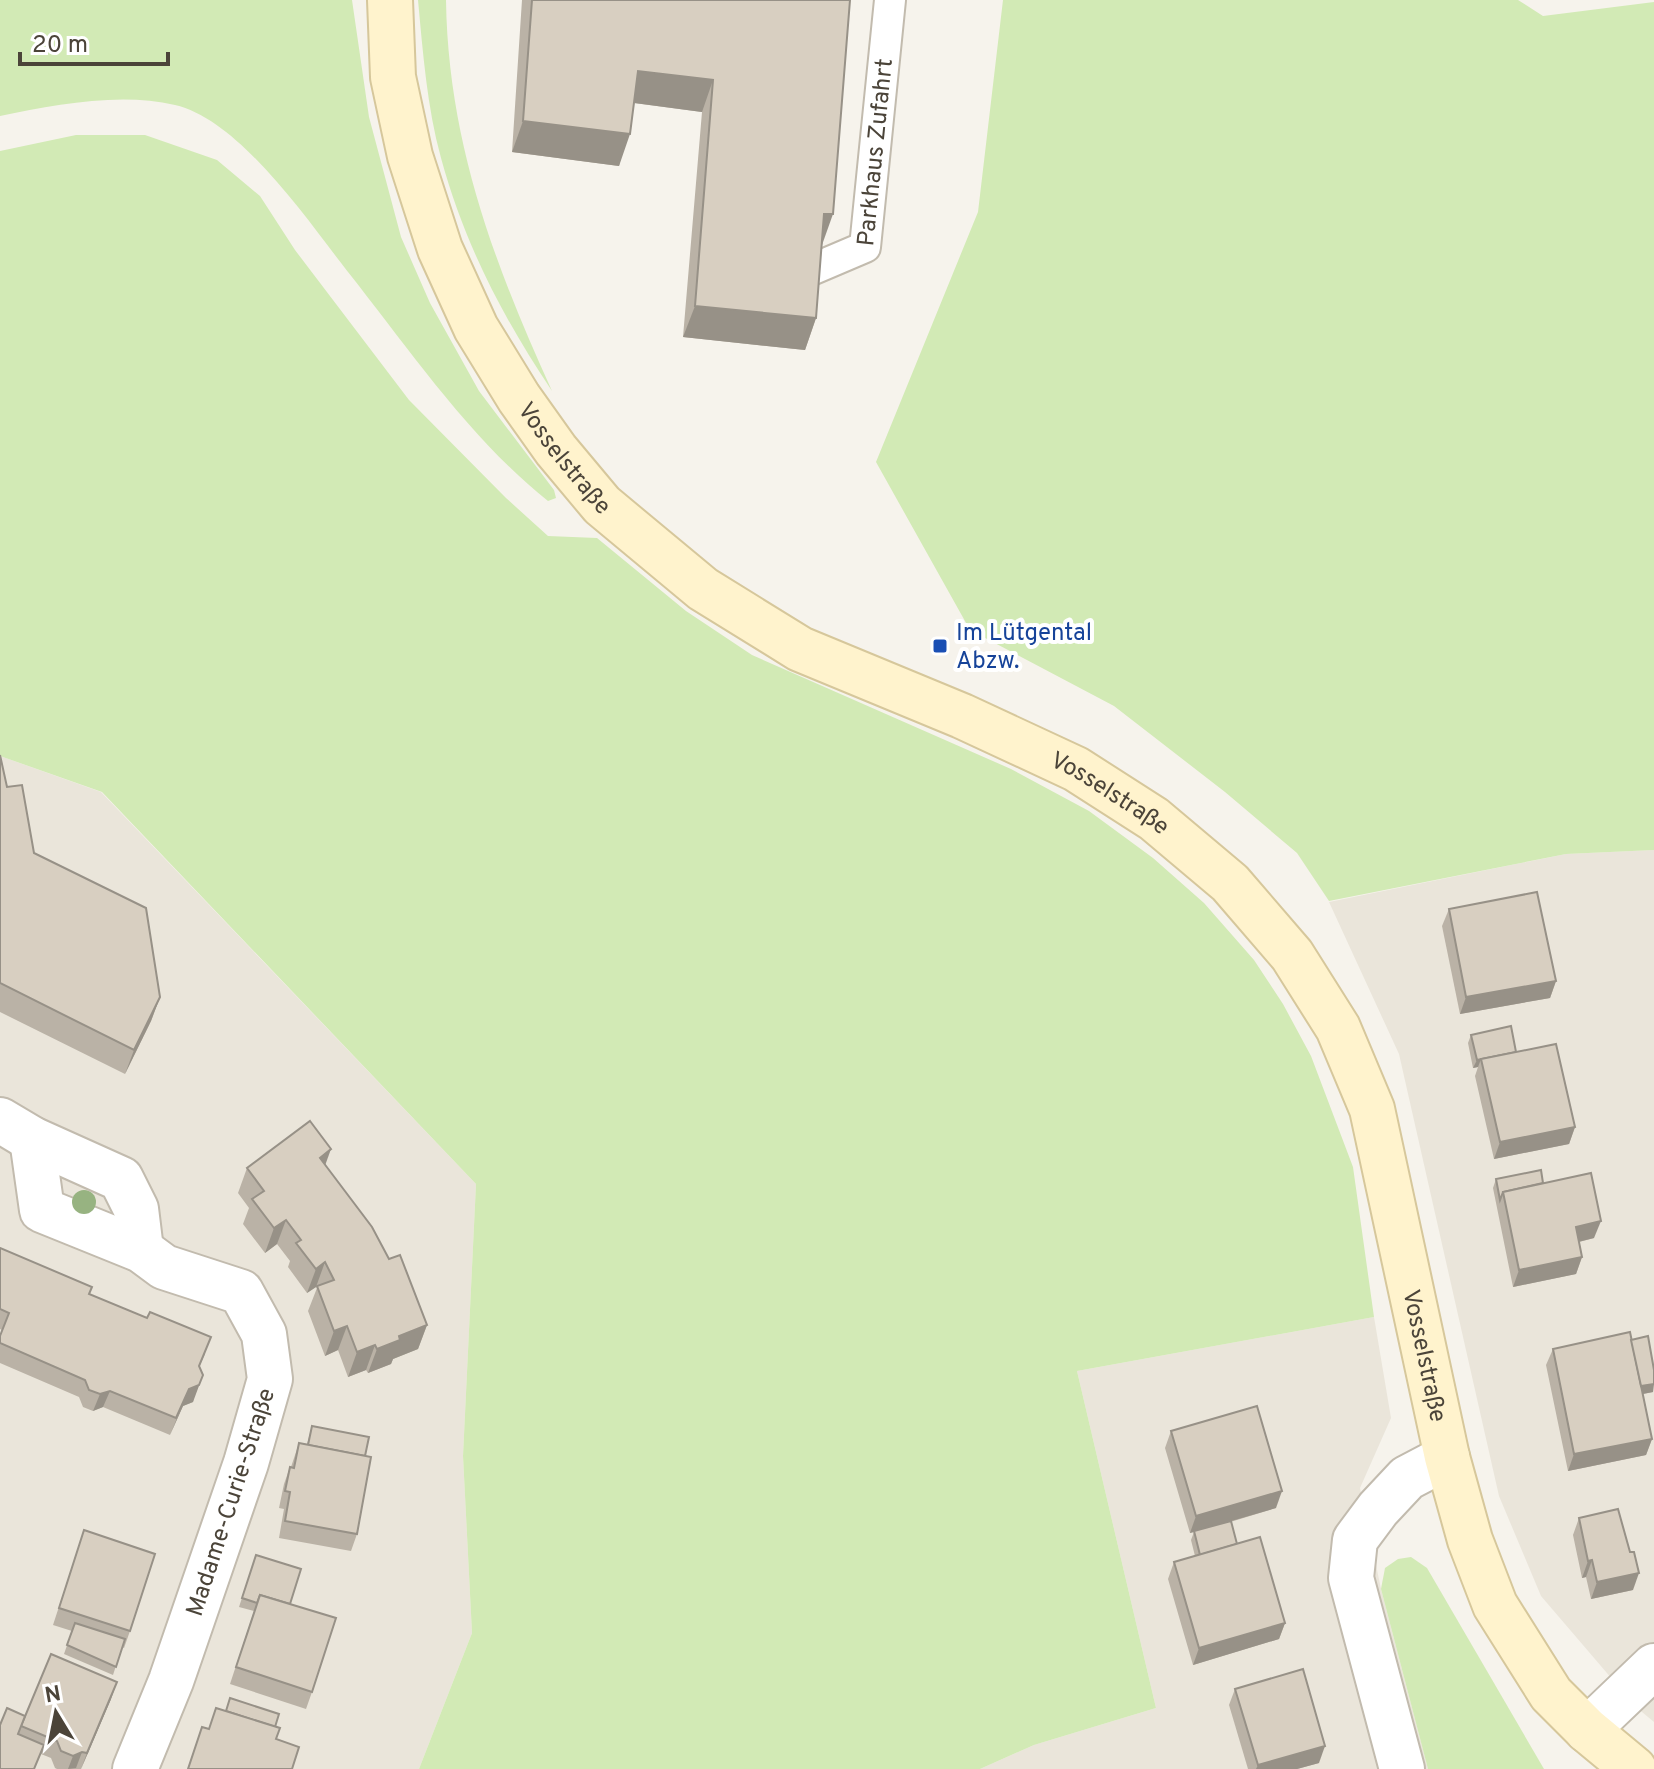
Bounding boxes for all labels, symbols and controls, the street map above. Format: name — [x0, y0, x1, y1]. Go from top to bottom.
scale bar — [20, 16, 168, 66]
text: 20 m — [32, 31, 88, 61]
street label: Parkhaus Zufahrt — [852, 57, 901, 248]
street label: Vosselstraße — [510, 397, 616, 523]
place label: Im Lütgental Abzw. — [956, 619, 1092, 677]
marker: Im Lütgental Abzw. — [931, 637, 949, 655]
street label: Vosselstraße — [1045, 746, 1175, 842]
street label: Vosselstraße — [1394, 1287, 1452, 1425]
street label: Madame-Curie-Straße — [181, 1385, 283, 1621]
north arrow — [16, 1673, 96, 1753]
text: N — [43, 1681, 63, 1710]

